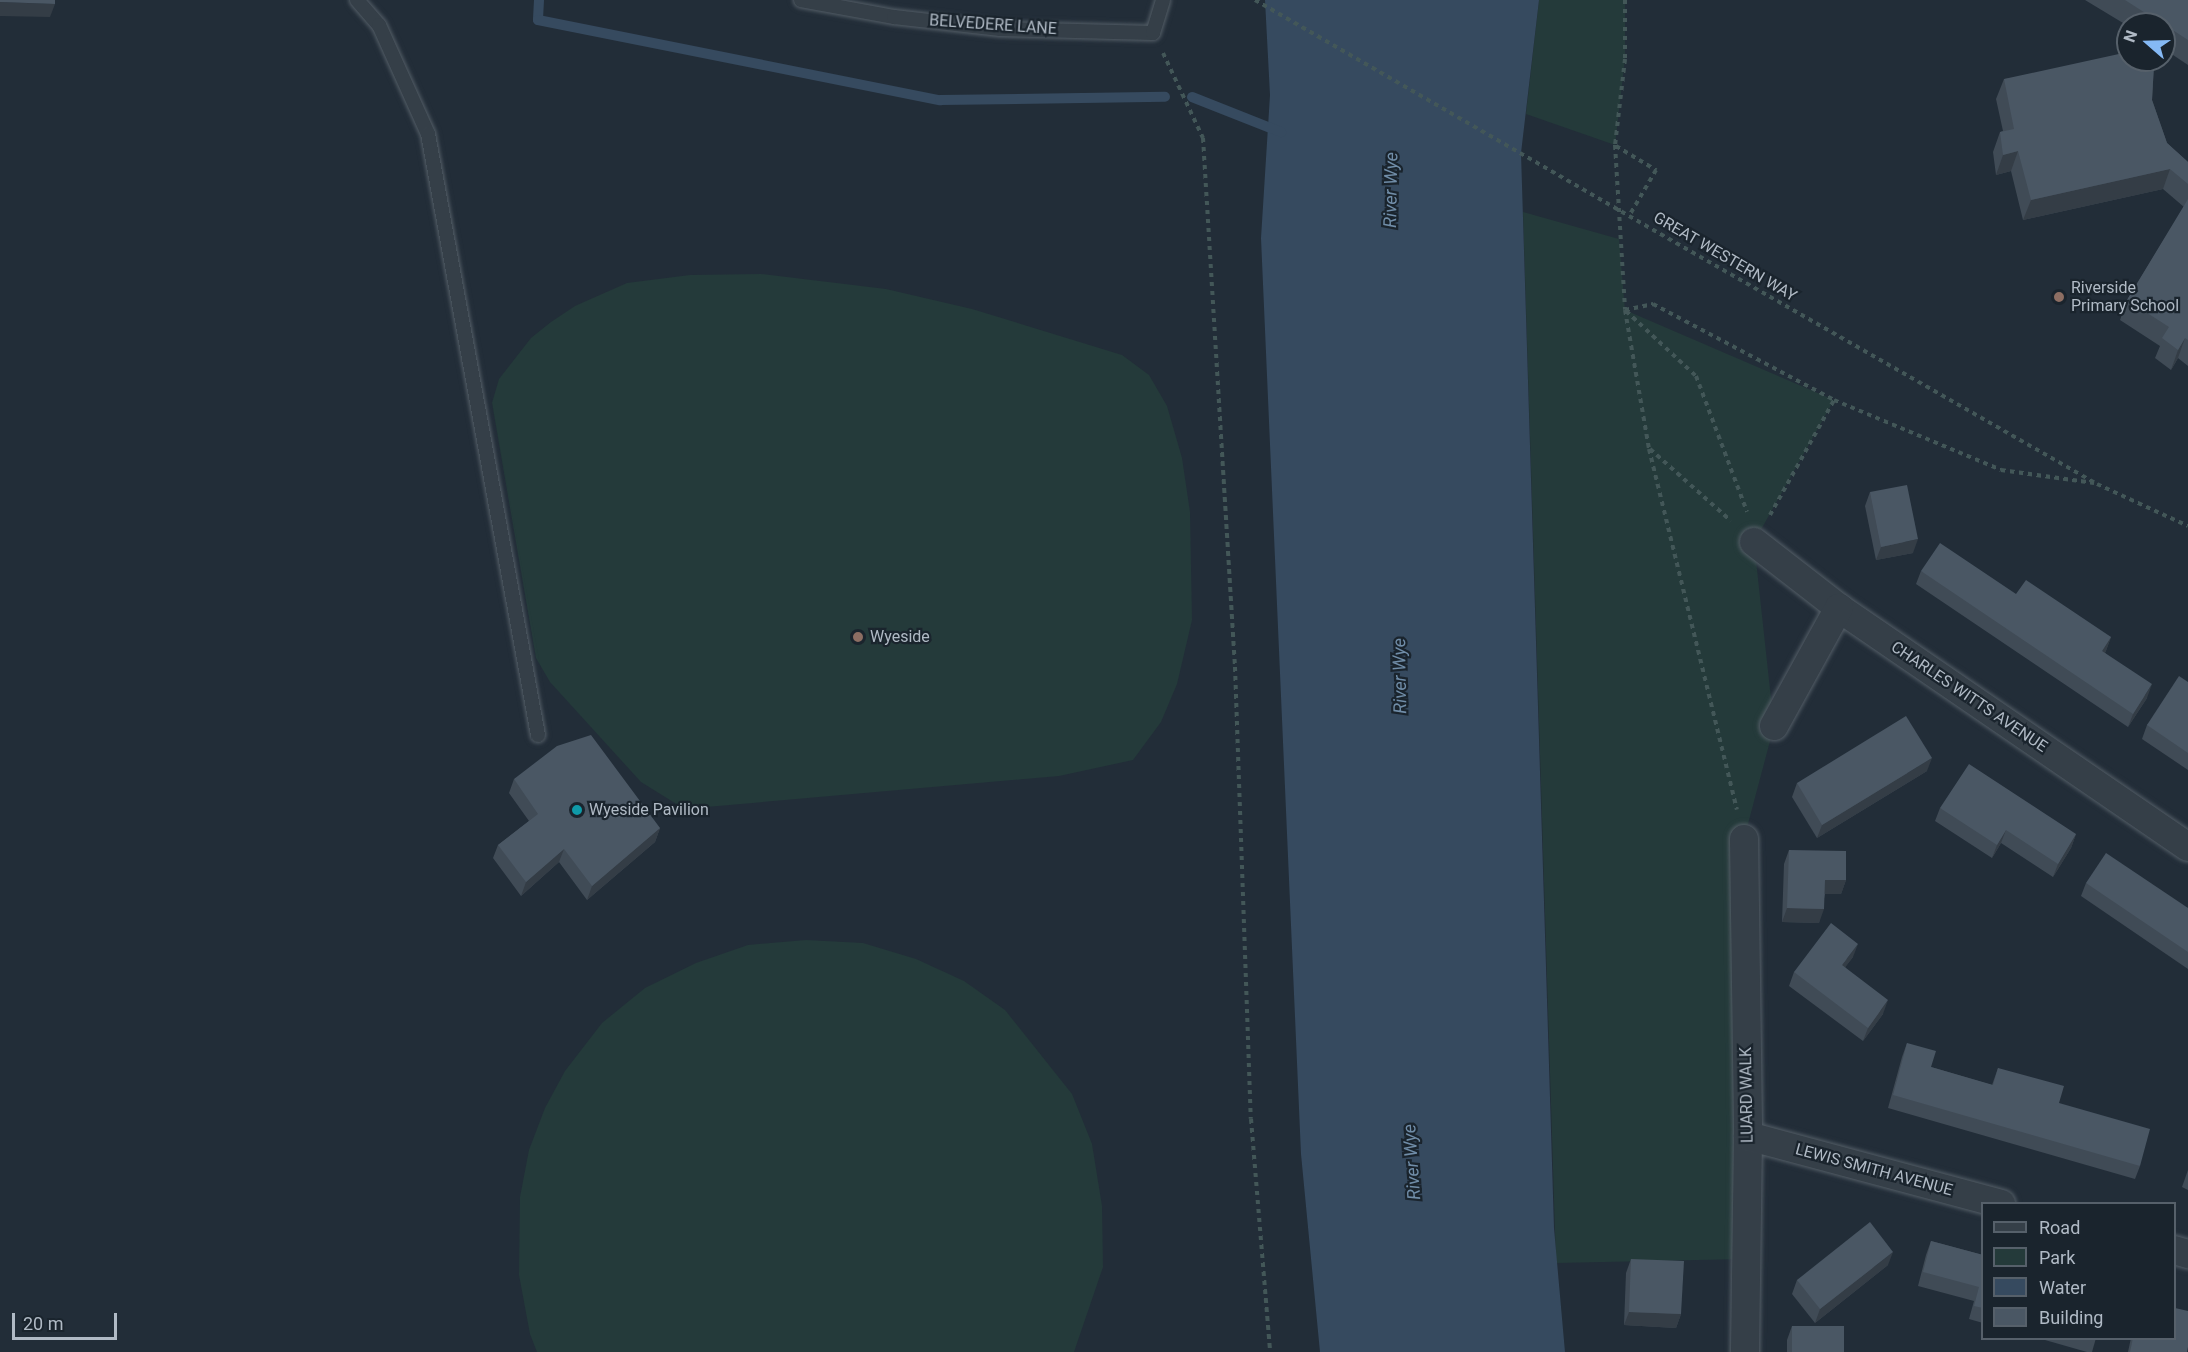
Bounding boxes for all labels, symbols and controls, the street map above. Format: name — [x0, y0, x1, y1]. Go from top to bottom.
street label: BELVEDERE LANE — [929, 11, 1057, 39]
north arrow — [2116, 12, 2176, 72]
text: N — [2120, 28, 2141, 45]
water label: River Wye — [1380, 152, 1402, 228]
street label: GREAT WESTERN WAY — [1650, 208, 1800, 306]
place label: Riverside Primary School — [2071, 278, 2179, 316]
marker: Riverside Primary School — [2052, 290, 2066, 304]
place label: Wyeside — [870, 627, 930, 647]
marker: Wyeside — [851, 630, 865, 644]
water label: River Wye — [1389, 638, 1411, 714]
street label: CHARLES WITTS AVENUE — [1887, 638, 2051, 756]
place label: Wyeside Pavilion — [589, 800, 709, 820]
marker: Wyeside Pavilion — [570, 803, 584, 817]
street label: LUARD WALK — [1737, 1047, 1757, 1143]
water label: River Wye — [1399, 1123, 1425, 1201]
street label: LEWIS SMITH AVENUE — [1793, 1140, 1955, 1200]
legend — [1981, 1202, 2176, 1340]
text: Road — [2039, 1217, 2080, 1238]
text: Park — [2039, 1247, 2075, 1268]
text: Water — [2039, 1277, 2086, 1298]
scale bar — [15, 1301, 120, 1339]
text: Building — [2039, 1307, 2103, 1328]
text: 20 m — [23, 1313, 63, 1334]

